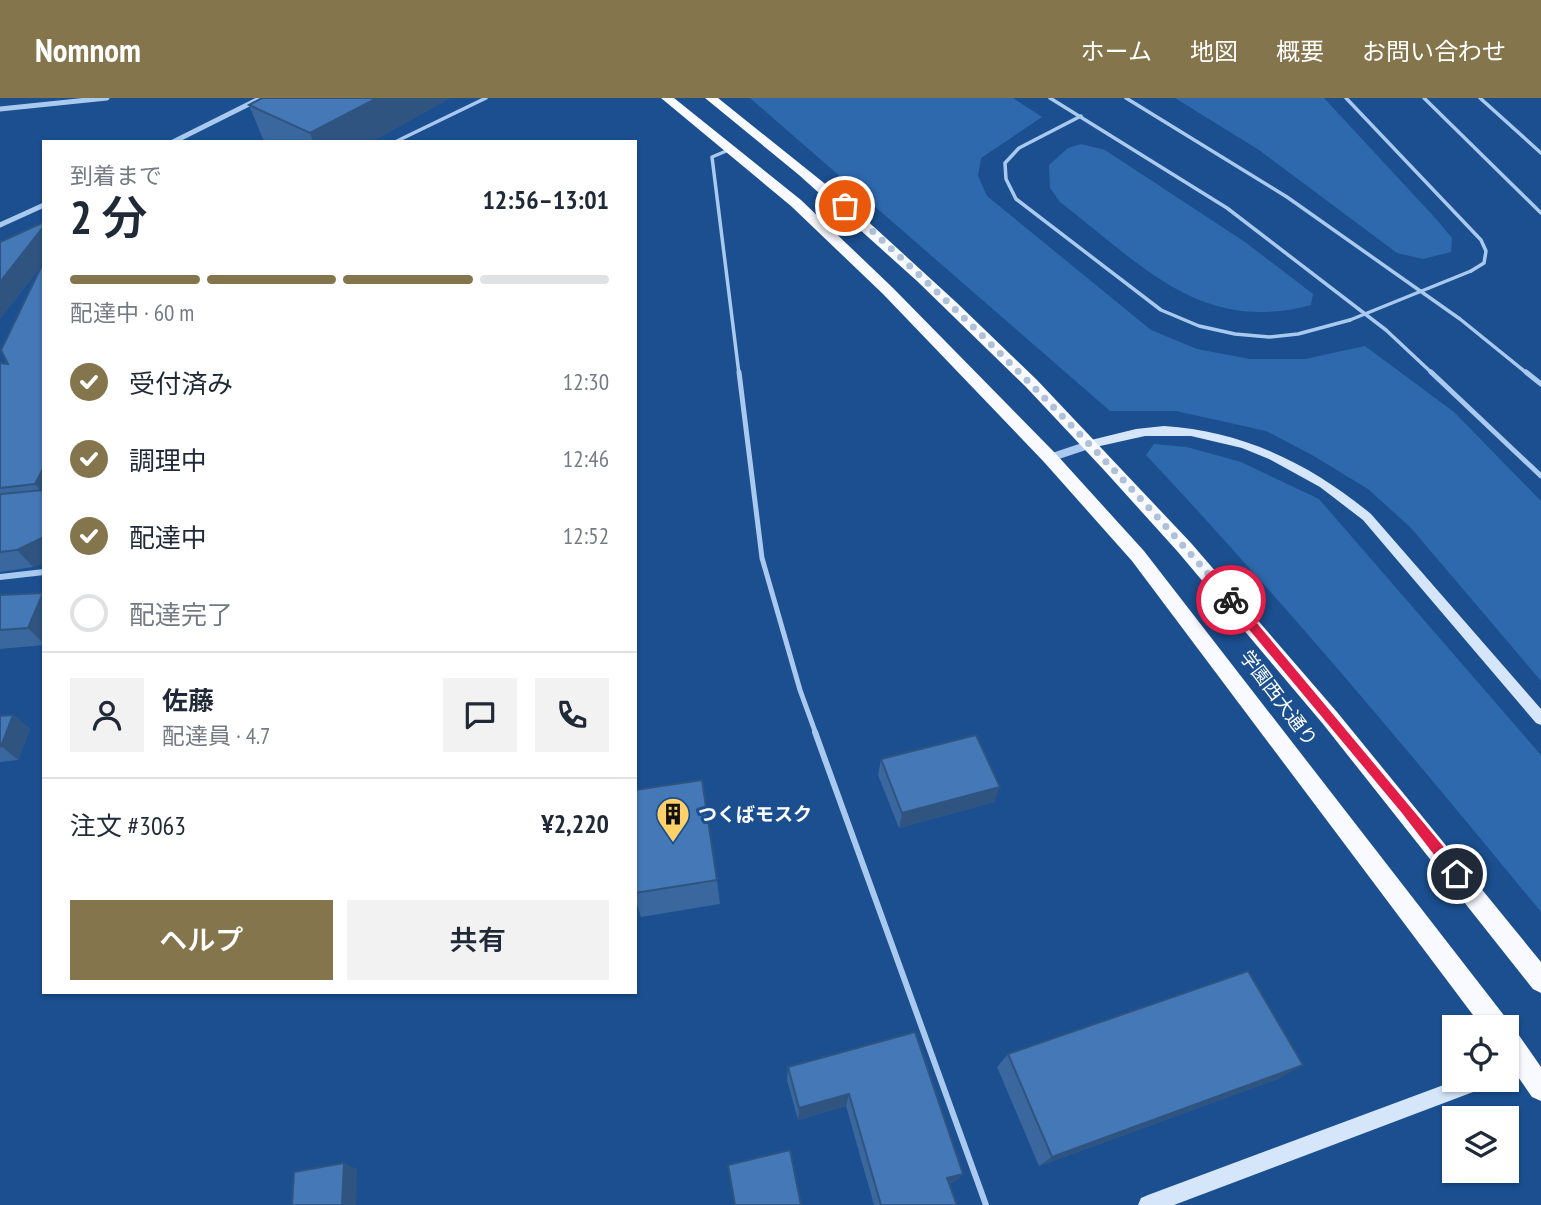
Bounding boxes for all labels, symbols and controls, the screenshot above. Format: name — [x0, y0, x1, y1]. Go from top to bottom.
text: Nomnom — [35, 28, 141, 71]
text: ホーム — [1081, 36, 1152, 67]
text: 地図 — [1190, 36, 1238, 67]
text: 概要 — [1276, 36, 1324, 67]
text: お問い合わせ — [1362, 36, 1506, 67]
text: 到着まで — [70, 161, 162, 190]
pin — [815, 176, 875, 236]
text: 12:56–13:01 — [482, 183, 609, 216]
text: 2 分 — [70, 187, 147, 247]
icon: bag — [826, 187, 864, 225]
text: 配達中 · 60 m — [70, 298, 194, 327]
icon: check — [70, 363, 108, 401]
text: 受付済み — [129, 367, 233, 400]
text: 12:30 — [563, 367, 609, 396]
icon: check — [70, 440, 108, 478]
text: 調理中 — [129, 444, 207, 477]
text: 12:46 — [563, 444, 609, 473]
icon: check — [70, 517, 108, 555]
text: 配達中 — [129, 521, 207, 554]
text: 12:52 — [563, 521, 609, 550]
courier — [1196, 565, 1266, 635]
icon: bike — [1212, 581, 1250, 619]
text: 配達完了 — [129, 598, 233, 631]
street label: 学園西大通り — [1235, 645, 1323, 751]
button: person — [70, 678, 144, 752]
button: chat — [443, 678, 517, 752]
button: phone — [535, 678, 609, 752]
text: 佐藤 — [162, 684, 214, 717]
text: 配達員 · 4.7 — [162, 721, 270, 750]
building icon: つくばモスク — [654, 795, 692, 844]
place label: つくばモスク — [698, 802, 812, 826]
text: ¥2,220 — [541, 807, 609, 840]
text: 注文 #3063 — [70, 809, 186, 842]
pin — [1427, 844, 1487, 904]
icon: home — [1438, 855, 1476, 893]
button: ヘルプ — [70, 900, 333, 980]
button: 共有 — [347, 900, 609, 980]
map controls — [1442, 1015, 1519, 1183]
button: locate — [1442, 1015, 1519, 1092]
button: layers — [1442, 1106, 1519, 1183]

